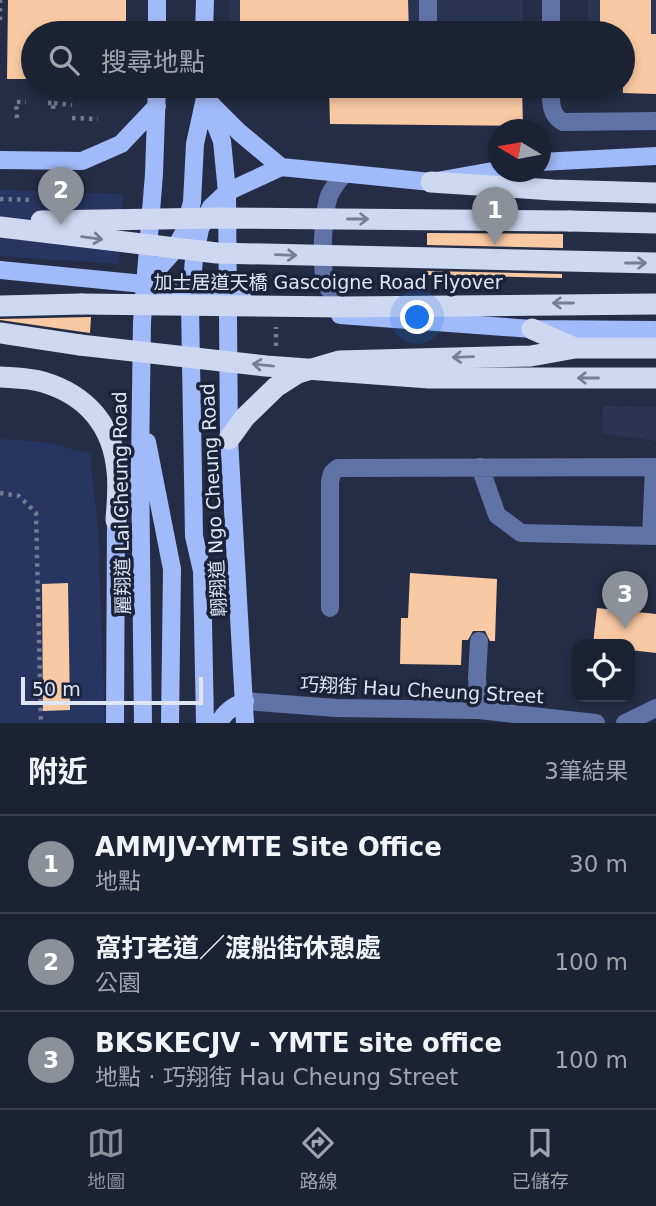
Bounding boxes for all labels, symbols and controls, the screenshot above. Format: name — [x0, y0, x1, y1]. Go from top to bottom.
search box — [21, 21, 635, 98]
icon: search — [45, 41, 83, 79]
text: 搜尋地點 — [101, 47, 205, 77]
north arrow — [488, 119, 551, 182]
pin: 2 — [38, 167, 84, 225]
pin: 1 — [472, 187, 518, 245]
one-way arrow — [346, 212, 369, 226]
one-way arrow — [80, 232, 103, 245]
one-way arrow — [274, 249, 297, 262]
one-way arrow — [624, 256, 647, 270]
street label: 加士居道天橋 Gascoigne Road Flyover — [153, 271, 503, 293]
one-way arrow — [552, 296, 575, 310]
your location — [400, 300, 434, 334]
one-way arrow — [452, 351, 475, 364]
one-way arrow — [252, 358, 275, 371]
one-way arrow — [577, 371, 600, 385]
street label: 翺翔道 Ngo Cheung Road — [196, 383, 230, 617]
street label: 麗翔道 Lai Cheung Road — [108, 391, 134, 615]
pin: 3 — [602, 571, 648, 629]
map controls — [572, 639, 635, 702]
button: locate — [572, 639, 635, 702]
street label: 巧翔街 Hau Cheung Street — [300, 673, 544, 707]
scale bar — [21, 674, 203, 706]
text: 50 m — [32, 678, 81, 700]
text: 附近 — [28, 754, 88, 789]
text: 3筆結果 — [544, 758, 628, 784]
text: AMMJV-YMTE Site Office — [95, 832, 442, 862]
text: 1 — [43, 851, 59, 877]
text: 30 m — [569, 851, 628, 877]
text: 地點 — [95, 868, 141, 894]
text: 窩打老道／渡船街休憩處 — [95, 933, 381, 963]
text: 2 — [43, 949, 59, 975]
text: 100 m — [554, 949, 628, 975]
text: 公園 — [95, 970, 141, 996]
text: BKSKECJV - YMTE site office — [95, 1028, 502, 1058]
text: 3 — [43, 1047, 59, 1073]
text: 100 m — [554, 1047, 628, 1073]
text: 地點 · 巧翔街 Hau Cheung Street — [95, 1064, 458, 1090]
tab: 地圖 — [87, 1124, 125, 1193]
tab: 路線 — [299, 1124, 338, 1193]
tab: 已儲存 — [512, 1124, 569, 1193]

